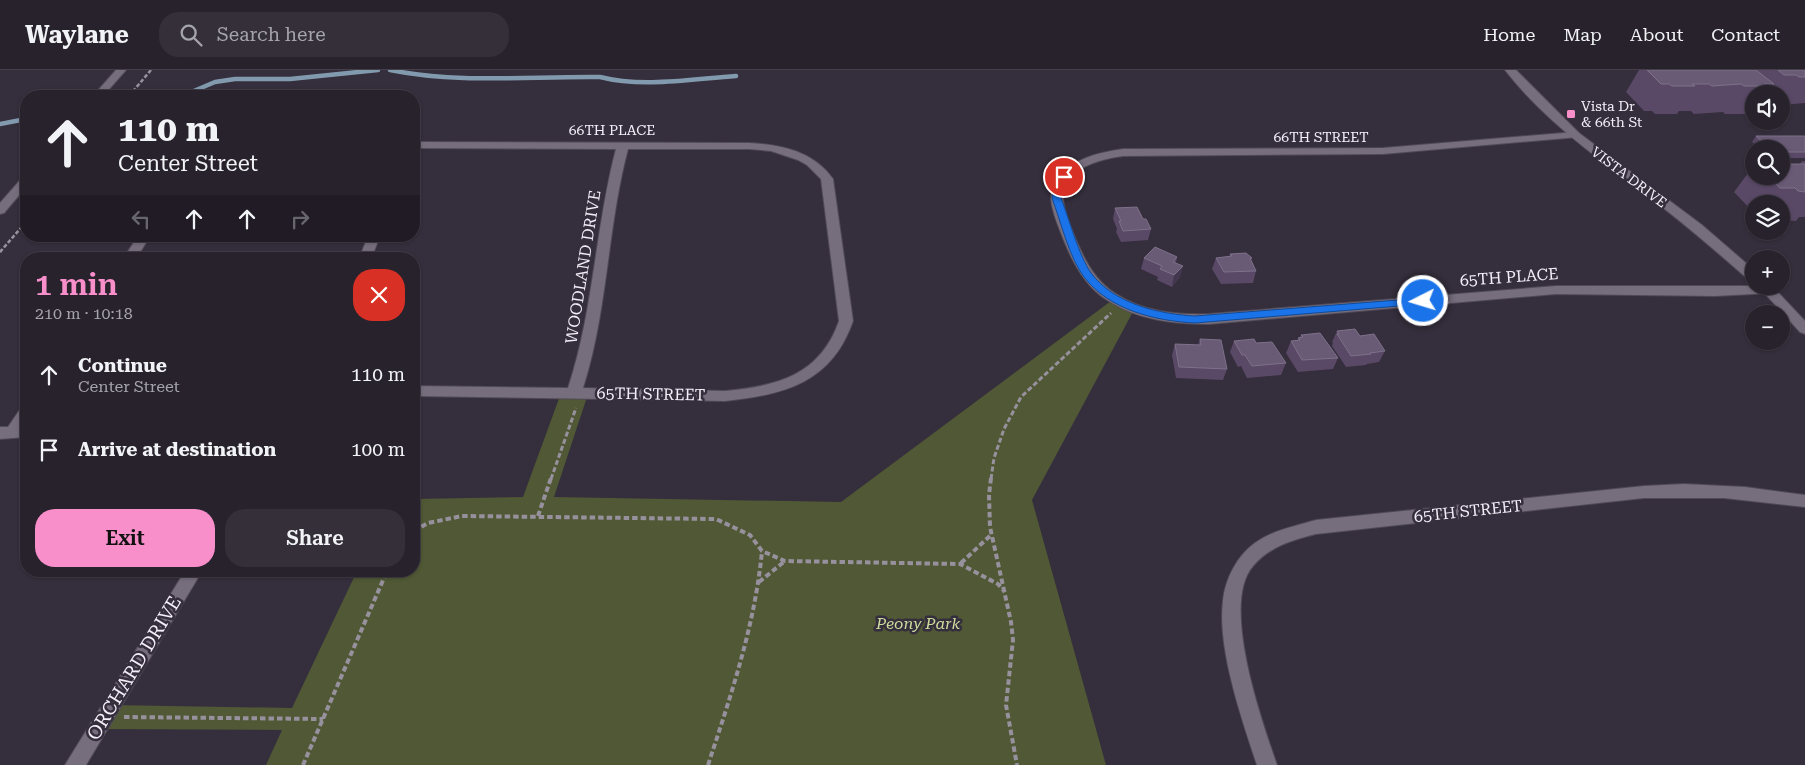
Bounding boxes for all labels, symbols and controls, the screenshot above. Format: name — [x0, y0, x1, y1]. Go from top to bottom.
search box — [159, 12, 509, 57]
text: Waylane — [25, 21, 129, 49]
icon: search — [177, 21, 205, 49]
text: Search here — [217, 23, 326, 46]
text: Home — [1483, 24, 1535, 45]
text: Map — [1563, 24, 1602, 45]
text: About — [1630, 24, 1683, 45]
text: Contact — [1711, 24, 1780, 45]
map controls — [1745, 85, 1790, 350]
button: sound — [1745, 85, 1790, 130]
place label: Vista Dr & 66th St — [1581, 98, 1642, 130]
marker: Vista Dr & 66th St — [1565, 108, 1577, 120]
text: 110 m — [118, 109, 219, 150]
icon: ahead — [35, 110, 100, 175]
street label: 66TH PLACE — [569, 122, 655, 138]
street label: 66TH STREET — [1273, 129, 1369, 145]
button: search — [1745, 140, 1790, 185]
street label: VISTA DRIVE — [1588, 143, 1670, 211]
text: Center Street — [118, 151, 258, 176]
pin — [1043, 156, 1085, 198]
icon: arrive — [1050, 163, 1078, 191]
street label: WOODLAND DRIVE — [561, 189, 605, 345]
button: layers — [1745, 195, 1790, 240]
icon: left — [127, 205, 155, 233]
icon: ahead — [180, 205, 208, 233]
icon: ahead — [233, 205, 261, 233]
icon: right — [286, 205, 314, 233]
button: + — [1745, 250, 1790, 295]
street label: 65TH PLACE — [1459, 264, 1559, 290]
text: 1 min — [35, 267, 118, 302]
button: close — [353, 269, 405, 321]
position arrow — [1396, 274, 1448, 326]
text: 210 m · 10:18 — [35, 304, 133, 323]
button: − — [1745, 305, 1790, 350]
text: Continue — [78, 354, 167, 377]
icon: ahead — [35, 361, 63, 389]
text: 110 m — [351, 363, 405, 386]
text: Center Street — [78, 377, 180, 396]
street label: 65TH STREET — [597, 384, 706, 404]
icon: arrive — [35, 436, 63, 464]
text: Arrive at destination — [78, 438, 276, 461]
text: 100 m — [351, 438, 405, 461]
street label: 65TH STREET — [1413, 496, 1523, 526]
button: Exit — [35, 509, 215, 567]
button: Share — [225, 509, 405, 567]
street label: ORCHARD DRIVE — [82, 592, 186, 744]
park label: Peony Park — [875, 614, 960, 633]

